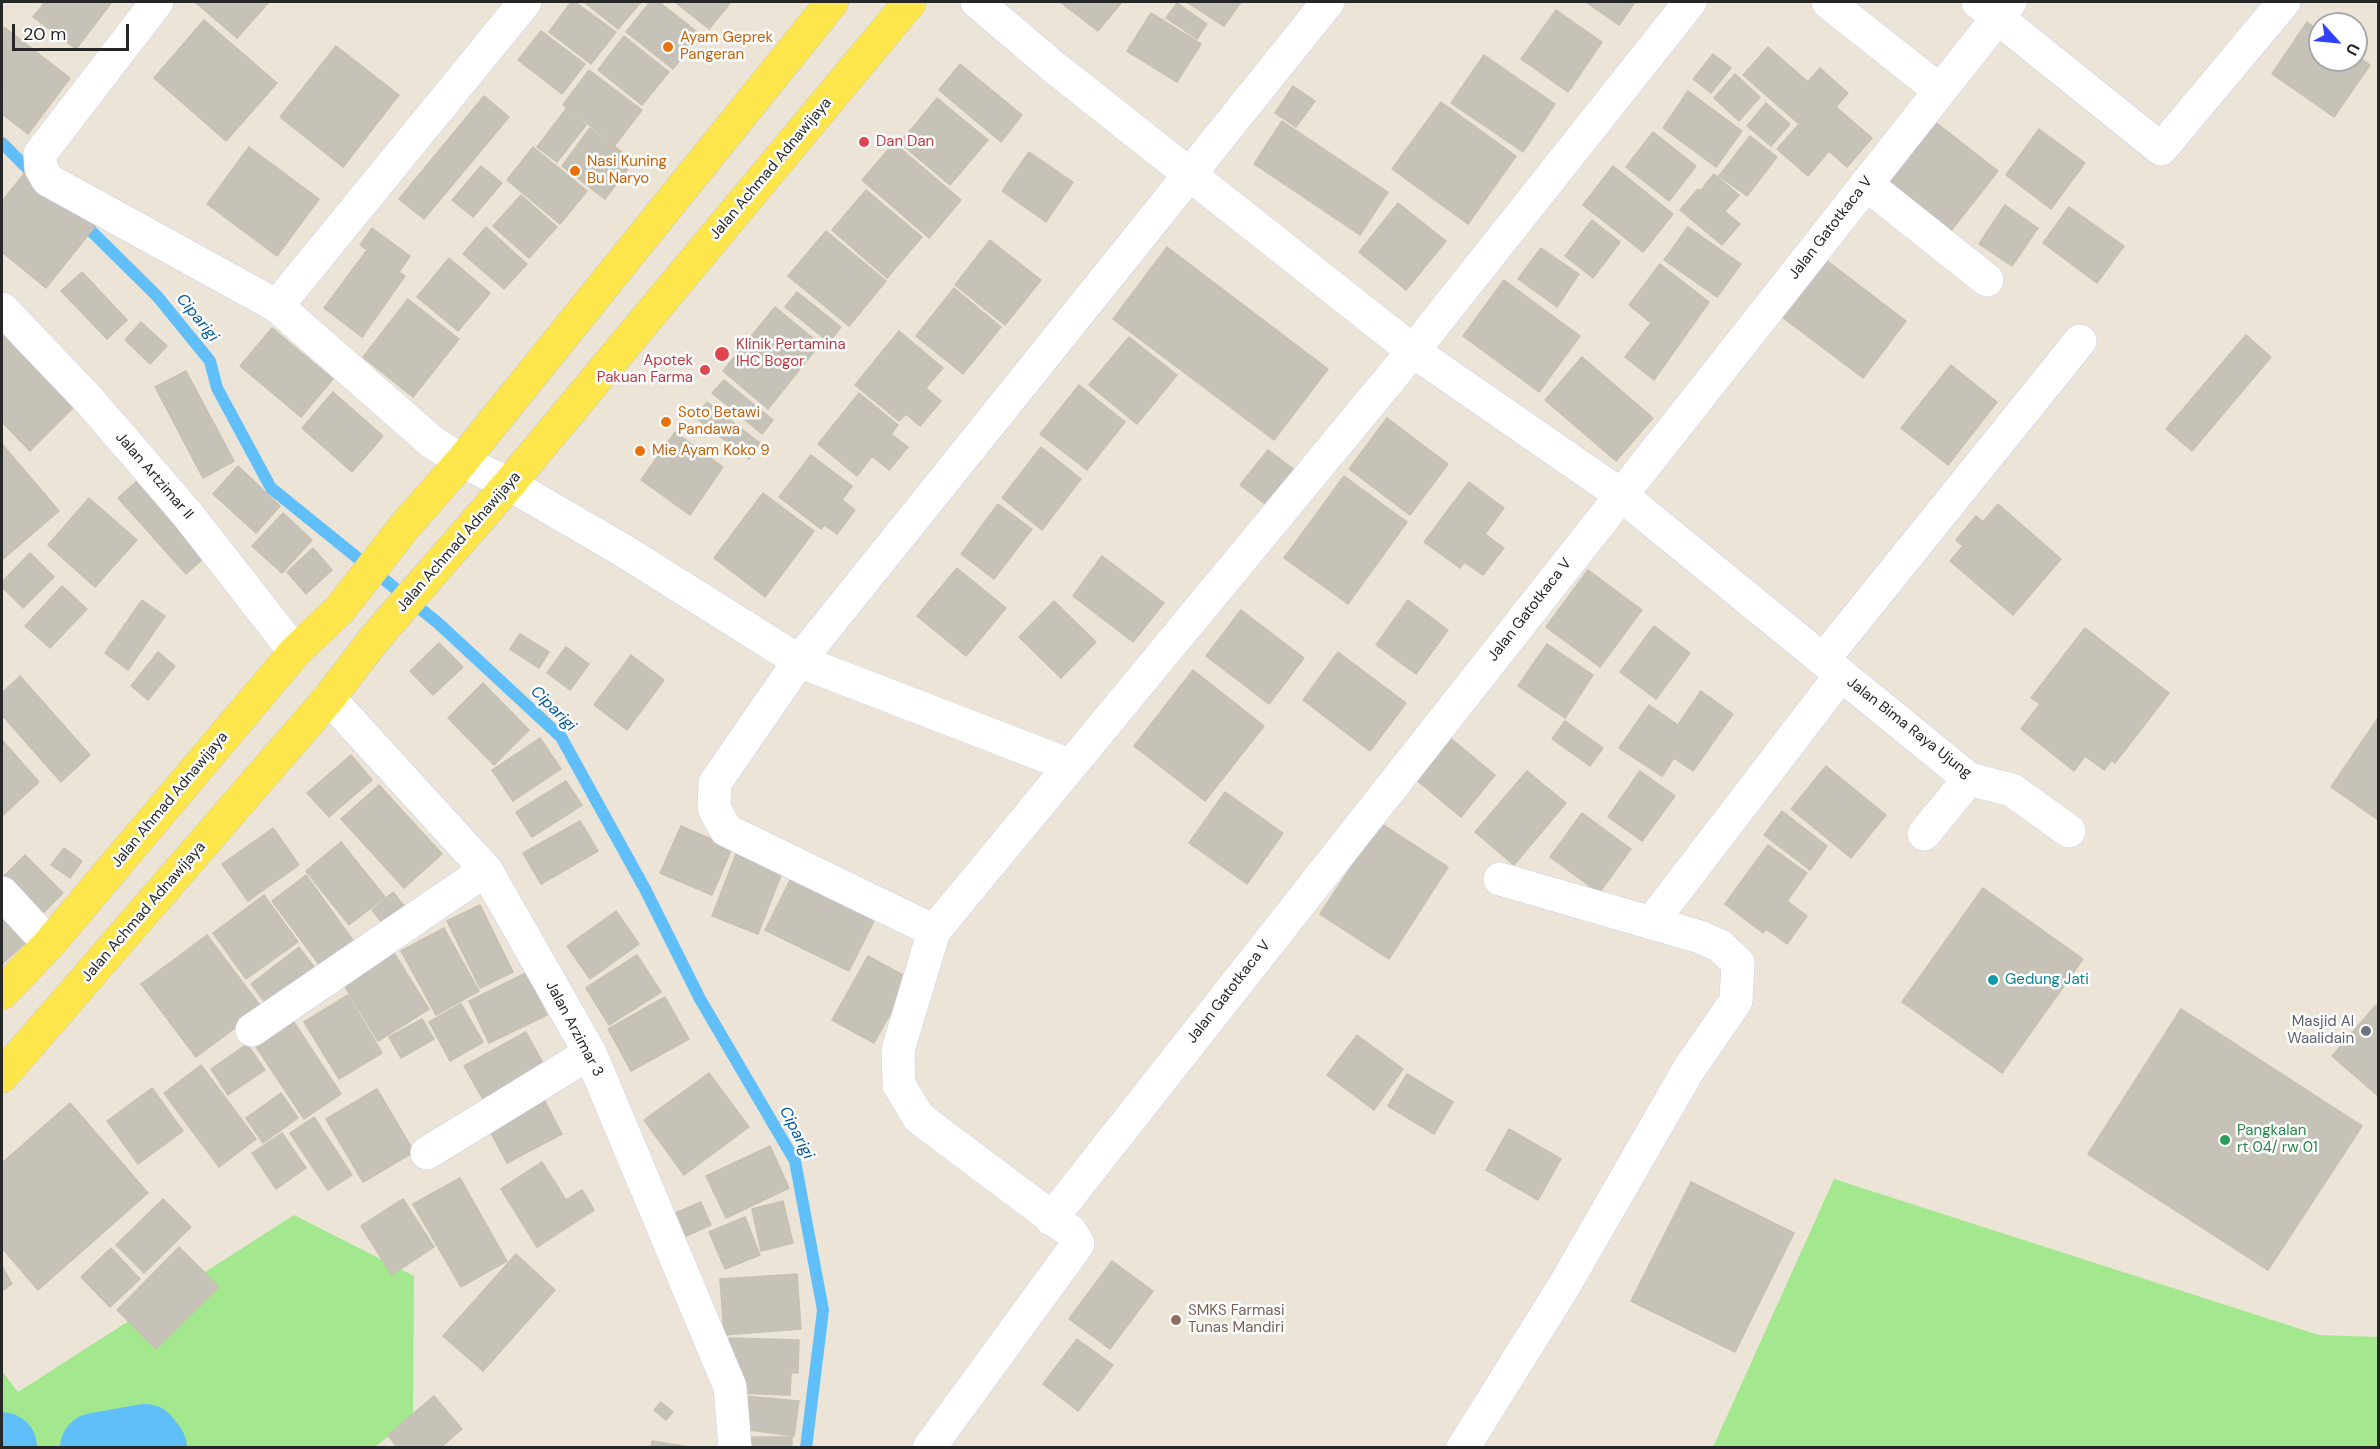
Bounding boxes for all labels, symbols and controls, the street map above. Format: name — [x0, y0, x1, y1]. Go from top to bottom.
scale bar — [15, 12, 132, 50]
north arrow — [2308, 12, 2368, 72]
text: 20 m — [23, 22, 66, 46]
place label: Ayam Geprek Pangeran — [680, 29, 773, 64]
marker: Ayam Geprek Pangeran — [661, 40, 675, 54]
text: U — [2341, 40, 2365, 59]
street label: Jalan Achmad Adnawijaya — [706, 94, 836, 244]
place label: Dan Dan — [876, 133, 934, 151]
marker: Dan Dan — [857, 135, 871, 149]
place label: Nasi Kuning Bu Naryo — [587, 153, 667, 188]
marker: Nasi Kuning Bu Naryo — [568, 164, 582, 178]
street label: Jalan Gatotkaca V — [1785, 173, 1877, 283]
water label: Ciparigi — [172, 290, 222, 346]
place label: Klinik Pertamina IHC Bogor — [736, 336, 846, 371]
marker: Klinik Pertamina IHC Bogor — [713, 345, 731, 363]
place label: Apotek Pakuan Farma — [597, 352, 693, 387]
marker: Apotek Pakuan Farma — [698, 363, 712, 377]
place label: Soto Betawi Pandawa — [678, 404, 760, 439]
marker: Soto Betawi Pandawa — [659, 415, 673, 429]
street label: Jalan Artzimar II — [111, 429, 197, 523]
place label: Mie Ayam Koko 9 — [652, 442, 770, 460]
marker: Mie Ayam Koko 9 — [633, 444, 647, 458]
street label: Jalan Achmad Adnawijaya — [393, 468, 525, 616]
street label: Jalan Gatotkaca V — [1484, 555, 1576, 665]
street label: Jalan Bima Raya Ujung — [1843, 674, 1975, 782]
water label: Ciparigi — [526, 682, 580, 736]
street label: Jalan Ahmad Adnawijaya — [108, 729, 232, 871]
street label: Jalan Achmad Adnawijaya — [78, 838, 210, 986]
street label: Jalan Gatotkaca V — [1183, 937, 1275, 1047]
place label: Gedung Jati — [2005, 971, 2089, 989]
marker: Gedung Jati — [1986, 973, 2000, 987]
street label: Jalan Arzimar 3 — [541, 978, 607, 1080]
place label: Masjid Al Waalidain — [2287, 1013, 2354, 1048]
marker: Masjid Al Waalidain — [2359, 1024, 2373, 1038]
water label: Ciparigi — [775, 1103, 817, 1163]
place label: Pangkalan rt 04/ rw 01 — [2237, 1122, 2318, 1157]
marker: Pangkalan rt 04/ rw 01 — [2218, 1133, 2232, 1147]
place label: SMKS Farmasi Tunas Mandiri — [1188, 1302, 1285, 1337]
marker: SMKS Farmasi Tunas Mandiri — [1169, 1313, 1183, 1327]

